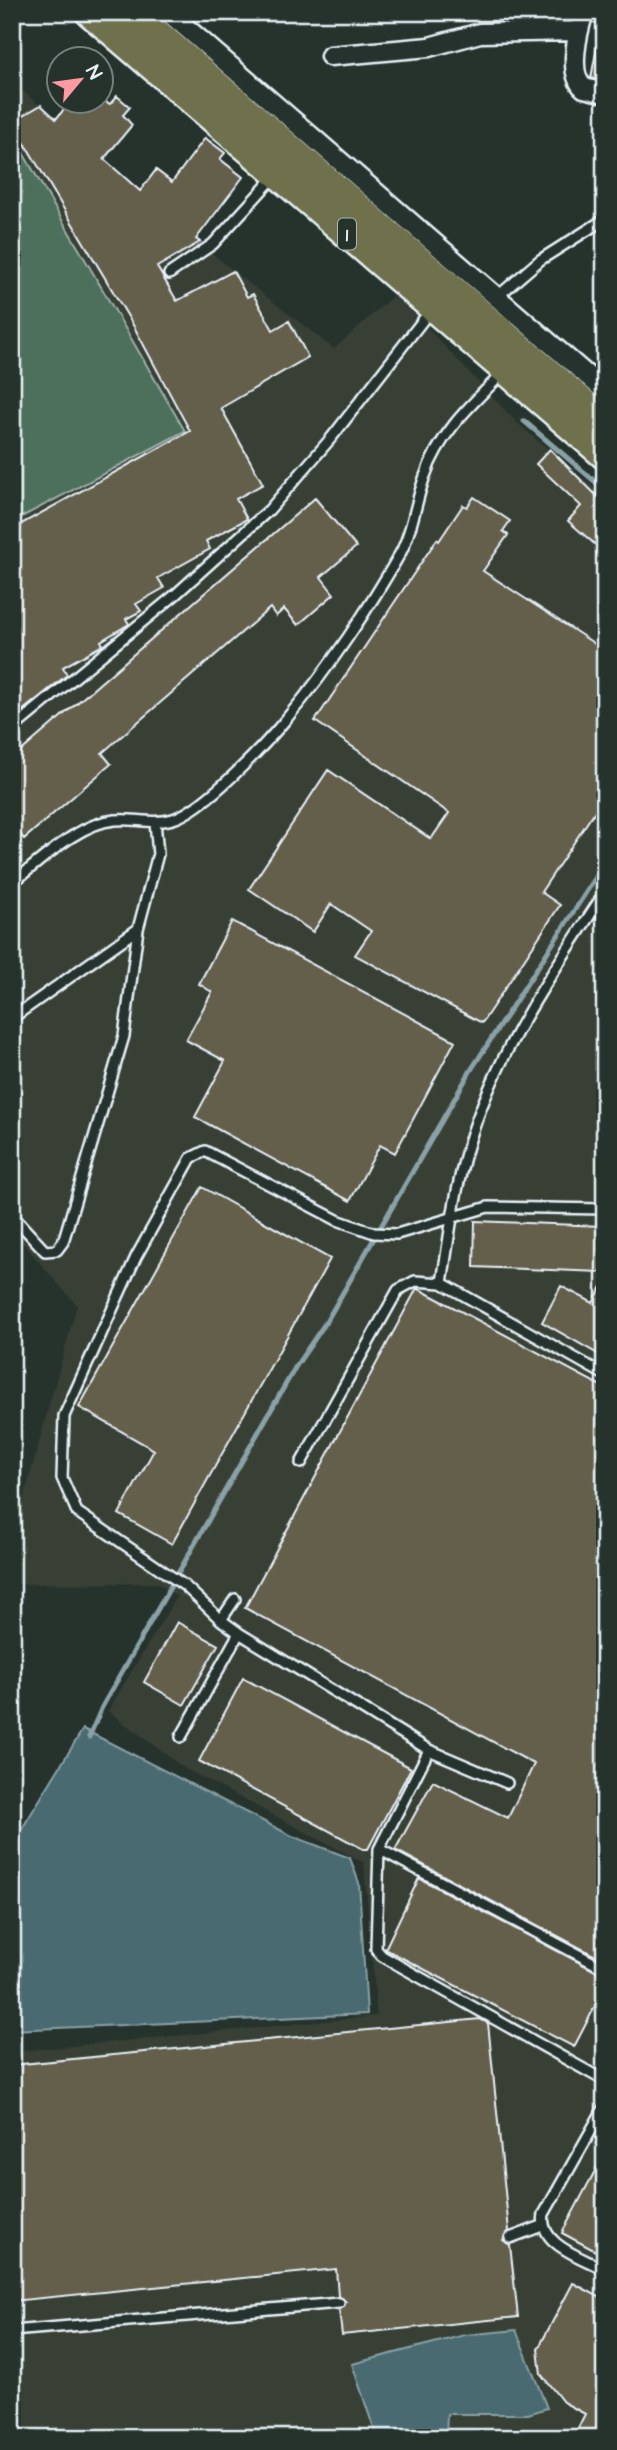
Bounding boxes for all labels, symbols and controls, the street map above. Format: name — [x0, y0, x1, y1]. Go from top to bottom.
north arrow — [46, 46, 116, 116]
text: N — [79, 61, 108, 84]
road number: 1 — [338, 218, 356, 250]

